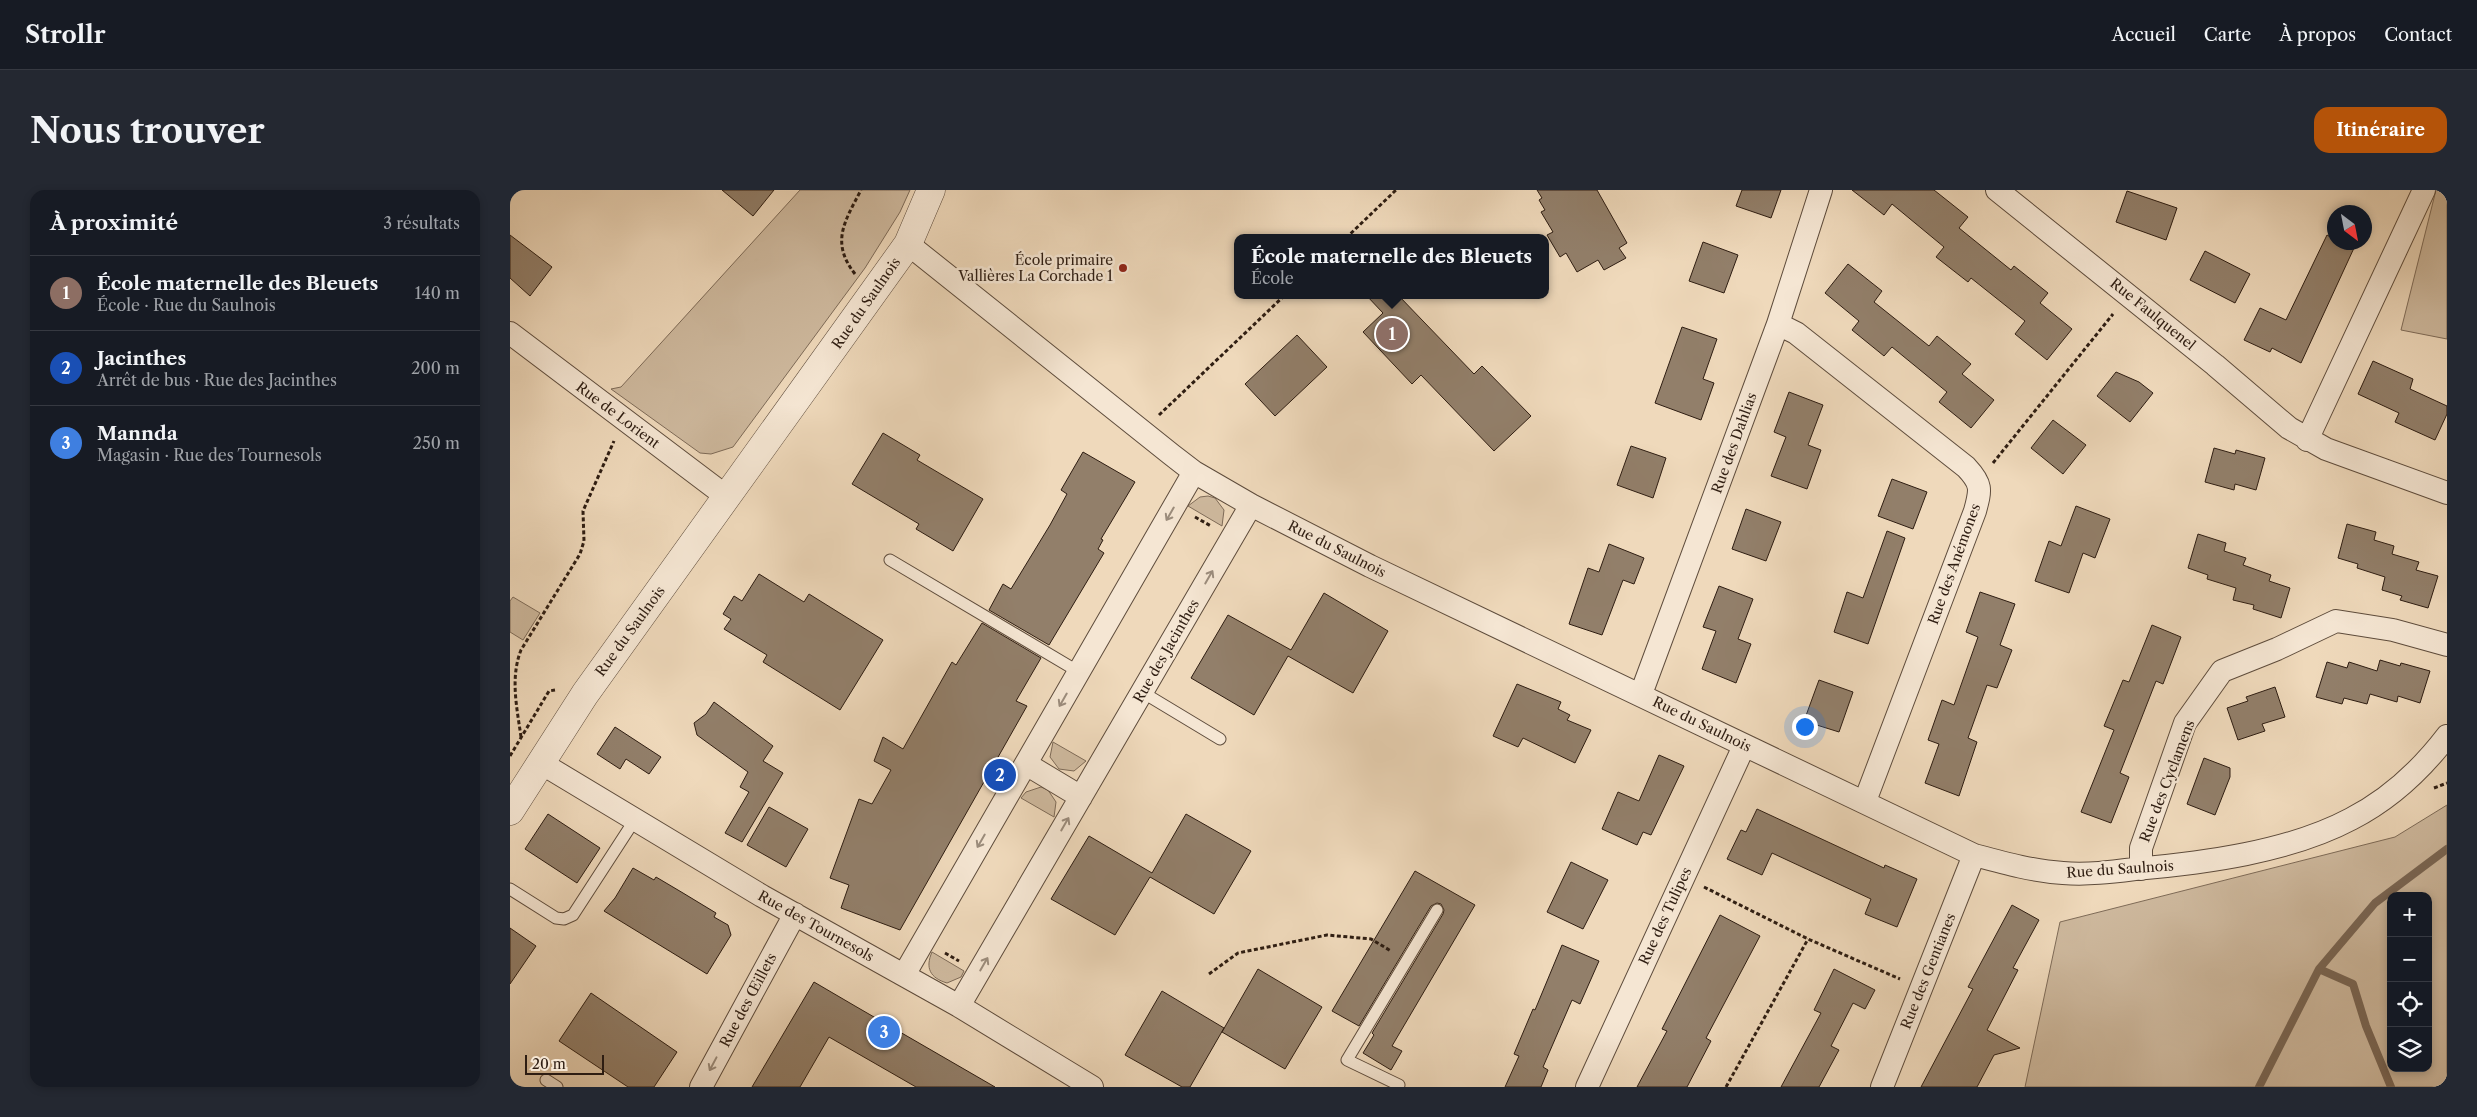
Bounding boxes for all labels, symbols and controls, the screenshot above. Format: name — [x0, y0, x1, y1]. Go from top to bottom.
text: Strollr — [25, 20, 105, 49]
text: Accueil — [2112, 24, 2176, 46]
text: Carte — [2204, 24, 2251, 46]
text: À propos — [2279, 24, 2356, 46]
text: Contact — [2384, 24, 2452, 46]
button: Itinéraire — [2314, 107, 2447, 153]
text: Nous trouver — [30, 109, 265, 152]
north arrow — [2327, 205, 2372, 250]
text: À proximité — [50, 210, 178, 235]
text: 3 résultats — [383, 213, 460, 233]
popup — [1234, 234, 1549, 299]
text: École maternelle des Bleuets — [1251, 245, 1532, 268]
place label: École primaire Vallières La Corchade 1 — [957, 251, 1113, 285]
street label: Rue du Saulnois — [828, 254, 904, 352]
marker: École primaire Vallières La Corchade 1 — [1117, 262, 1129, 274]
text: École — [1251, 268, 1294, 288]
text: École maternelle des Bleuets — [97, 272, 378, 295]
street label: Rue Faulquenel — [2107, 274, 2199, 354]
text: 1 — [62, 283, 70, 303]
text: 140 m — [415, 283, 460, 303]
text: École · Rue du Saulnois — [97, 295, 276, 315]
pin: 1 — [1376, 315, 1408, 353]
text: Jacinthes — [97, 347, 186, 370]
text: 2 — [61, 358, 71, 378]
text: 200 m — [411, 358, 460, 378]
text: Arrêt de bus · Rue des Jacinthes — [97, 370, 337, 390]
street label: Rue de Lorient — [573, 378, 663, 452]
street label: Rue des Dahlias — [1707, 390, 1761, 496]
text: Mannda — [97, 422, 178, 445]
text: 3 — [61, 433, 71, 453]
text: 250 m — [413, 433, 460, 453]
text: Magasin · Rue des Tournesols — [97, 445, 322, 465]
street label: Rue des Anémones — [1924, 501, 1984, 627]
one-way arrow — [1165, 506, 1175, 521]
street label: Rue du Saulnois — [1285, 517, 1389, 581]
one-way arrow — [1204, 571, 1214, 585]
street label: Rue du Saulnois — [591, 582, 669, 680]
street label: Rue des Jacinthes — [1129, 596, 1203, 706]
street label: Rue du Saulnois — [1650, 692, 1754, 756]
one-way arrow — [1057, 693, 1067, 707]
your location — [1792, 714, 1818, 740]
street label: Rue des Cyclamens — [2135, 717, 2199, 845]
pin: 2 — [984, 756, 1016, 794]
one-way arrow — [1061, 817, 1071, 831]
one-way arrow — [976, 833, 986, 847]
street label: Rue du Saulnois — [2066, 856, 2174, 882]
street label: Rue des Tulipes — [1634, 864, 1696, 968]
street label: Rue des Tournesols — [755, 887, 877, 965]
map controls — [2387, 892, 2432, 1072]
button: + — [2387, 892, 2432, 937]
street label: Rue des Gentianes — [1896, 910, 1960, 1032]
button: − — [2387, 937, 2432, 982]
street label: Rue des Œillets — [716, 950, 780, 1050]
one-way arrow — [979, 958, 989, 972]
button: locate — [2387, 982, 2432, 1027]
pin: 3 — [868, 1013, 900, 1051]
button: layers — [2387, 1027, 2432, 1072]
scale bar — [525, 1052, 604, 1075]
text: 20 m — [532, 1055, 566, 1073]
one-way arrow — [708, 1057, 718, 1071]

